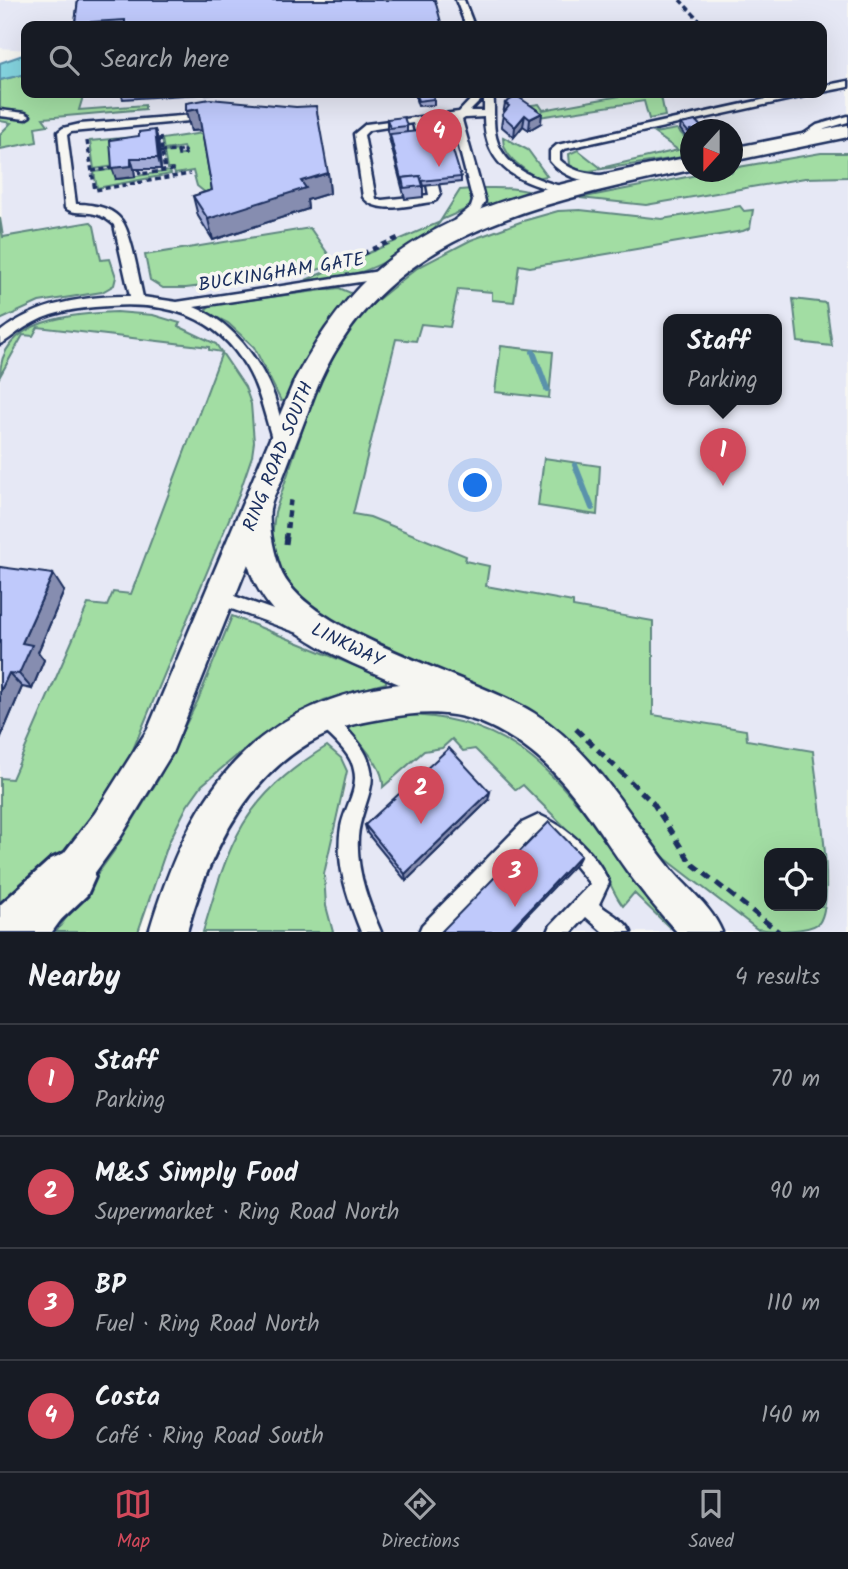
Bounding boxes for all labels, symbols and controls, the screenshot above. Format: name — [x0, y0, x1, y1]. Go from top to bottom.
search box — [21, 21, 827, 98]
text: Search here — [101, 39, 229, 81]
icon: search — [45, 41, 83, 79]
pin: 4 — [416, 109, 462, 167]
north arrow — [680, 119, 743, 182]
street label: BUCKINGHAM GATE — [196, 245, 367, 301]
popup — [663, 314, 782, 405]
text: Staff — [687, 321, 749, 363]
text: Parking — [687, 363, 758, 399]
street label: RING ROAD SOUTH — [235, 377, 323, 536]
pin: 1 — [700, 428, 746, 486]
your location — [458, 468, 492, 502]
street label: LINKWAY — [306, 615, 390, 677]
pin: 2 — [398, 766, 444, 824]
map controls — [764, 848, 827, 911]
button: locate — [764, 848, 827, 911]
pin: 3 — [492, 849, 538, 907]
text: Nearby — [28, 954, 120, 1002]
text: 4 results — [735, 960, 820, 996]
text: Staff — [95, 1041, 157, 1083]
text: 1 — [48, 1062, 54, 1098]
text: 70 m — [770, 1062, 820, 1098]
text: Parking — [95, 1083, 165, 1119]
text: M&S Simply Food — [95, 1153, 298, 1195]
text: 2 — [44, 1174, 58, 1210]
text: 90 m — [770, 1174, 820, 1210]
text: Supermarket · Ring Road North — [95, 1195, 399, 1231]
text: BP — [95, 1265, 126, 1307]
text: 3 — [45, 1286, 57, 1322]
text: 110 m — [767, 1286, 820, 1322]
text: Fuel · Ring Road North — [95, 1307, 319, 1343]
text: Costa — [95, 1377, 160, 1419]
text: 4 — [45, 1398, 57, 1434]
text: 140 m — [761, 1398, 820, 1434]
text: Café · Ring Road South — [95, 1419, 324, 1455]
tab: Map — [114, 1485, 152, 1557]
tab: Directions — [381, 1485, 460, 1557]
tab: Saved — [689, 1485, 734, 1557]

